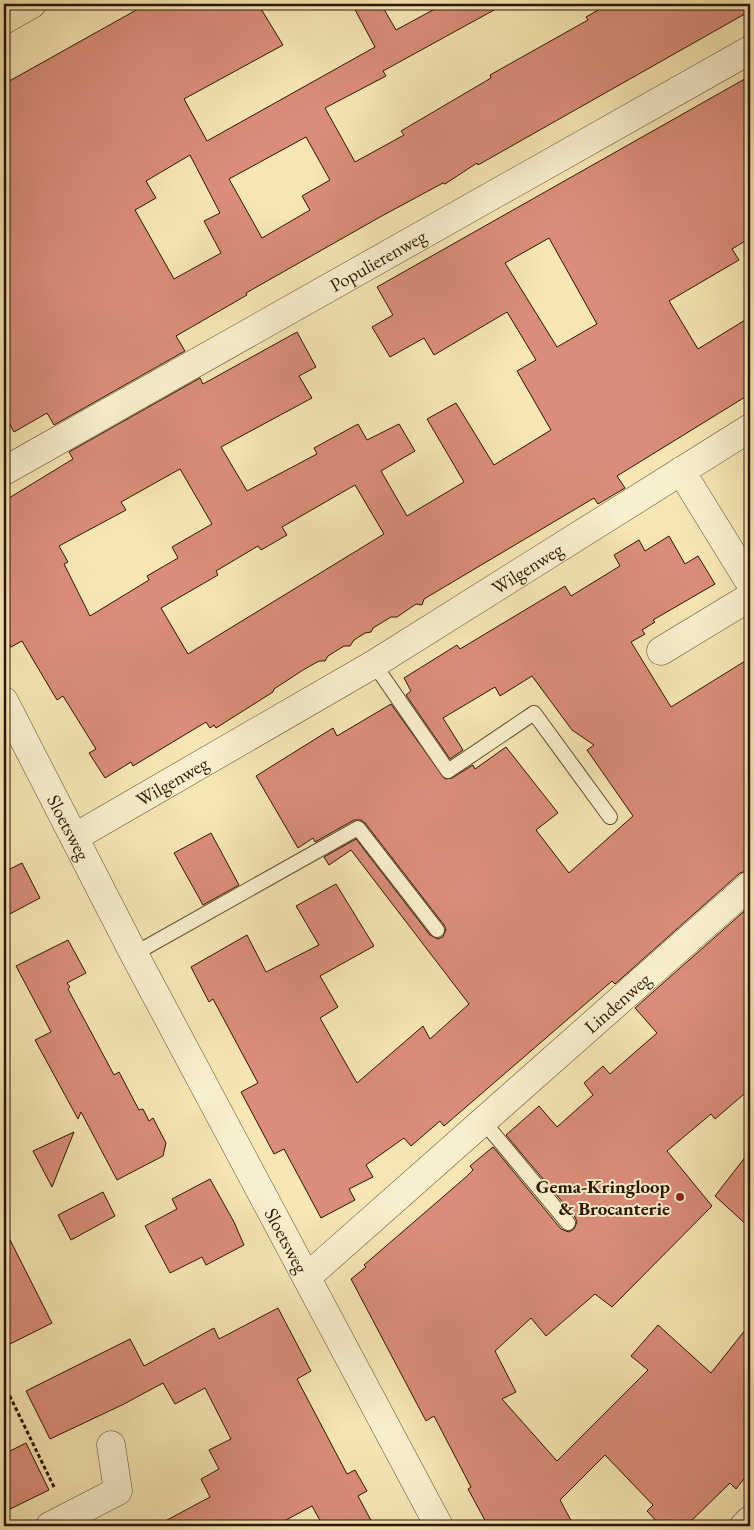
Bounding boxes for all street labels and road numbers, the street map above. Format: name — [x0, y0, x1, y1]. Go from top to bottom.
street label: Populierenweg — [325, 223, 431, 298]
street label: Wilgenweg — [487, 536, 568, 600]
street label: Wilgenweg — [131, 750, 214, 812]
street label: Sloetsweg — [41, 790, 96, 865]
street label: Lindenweg — [579, 966, 656, 1039]
street label: Sloetsweg — [259, 1204, 314, 1278]

